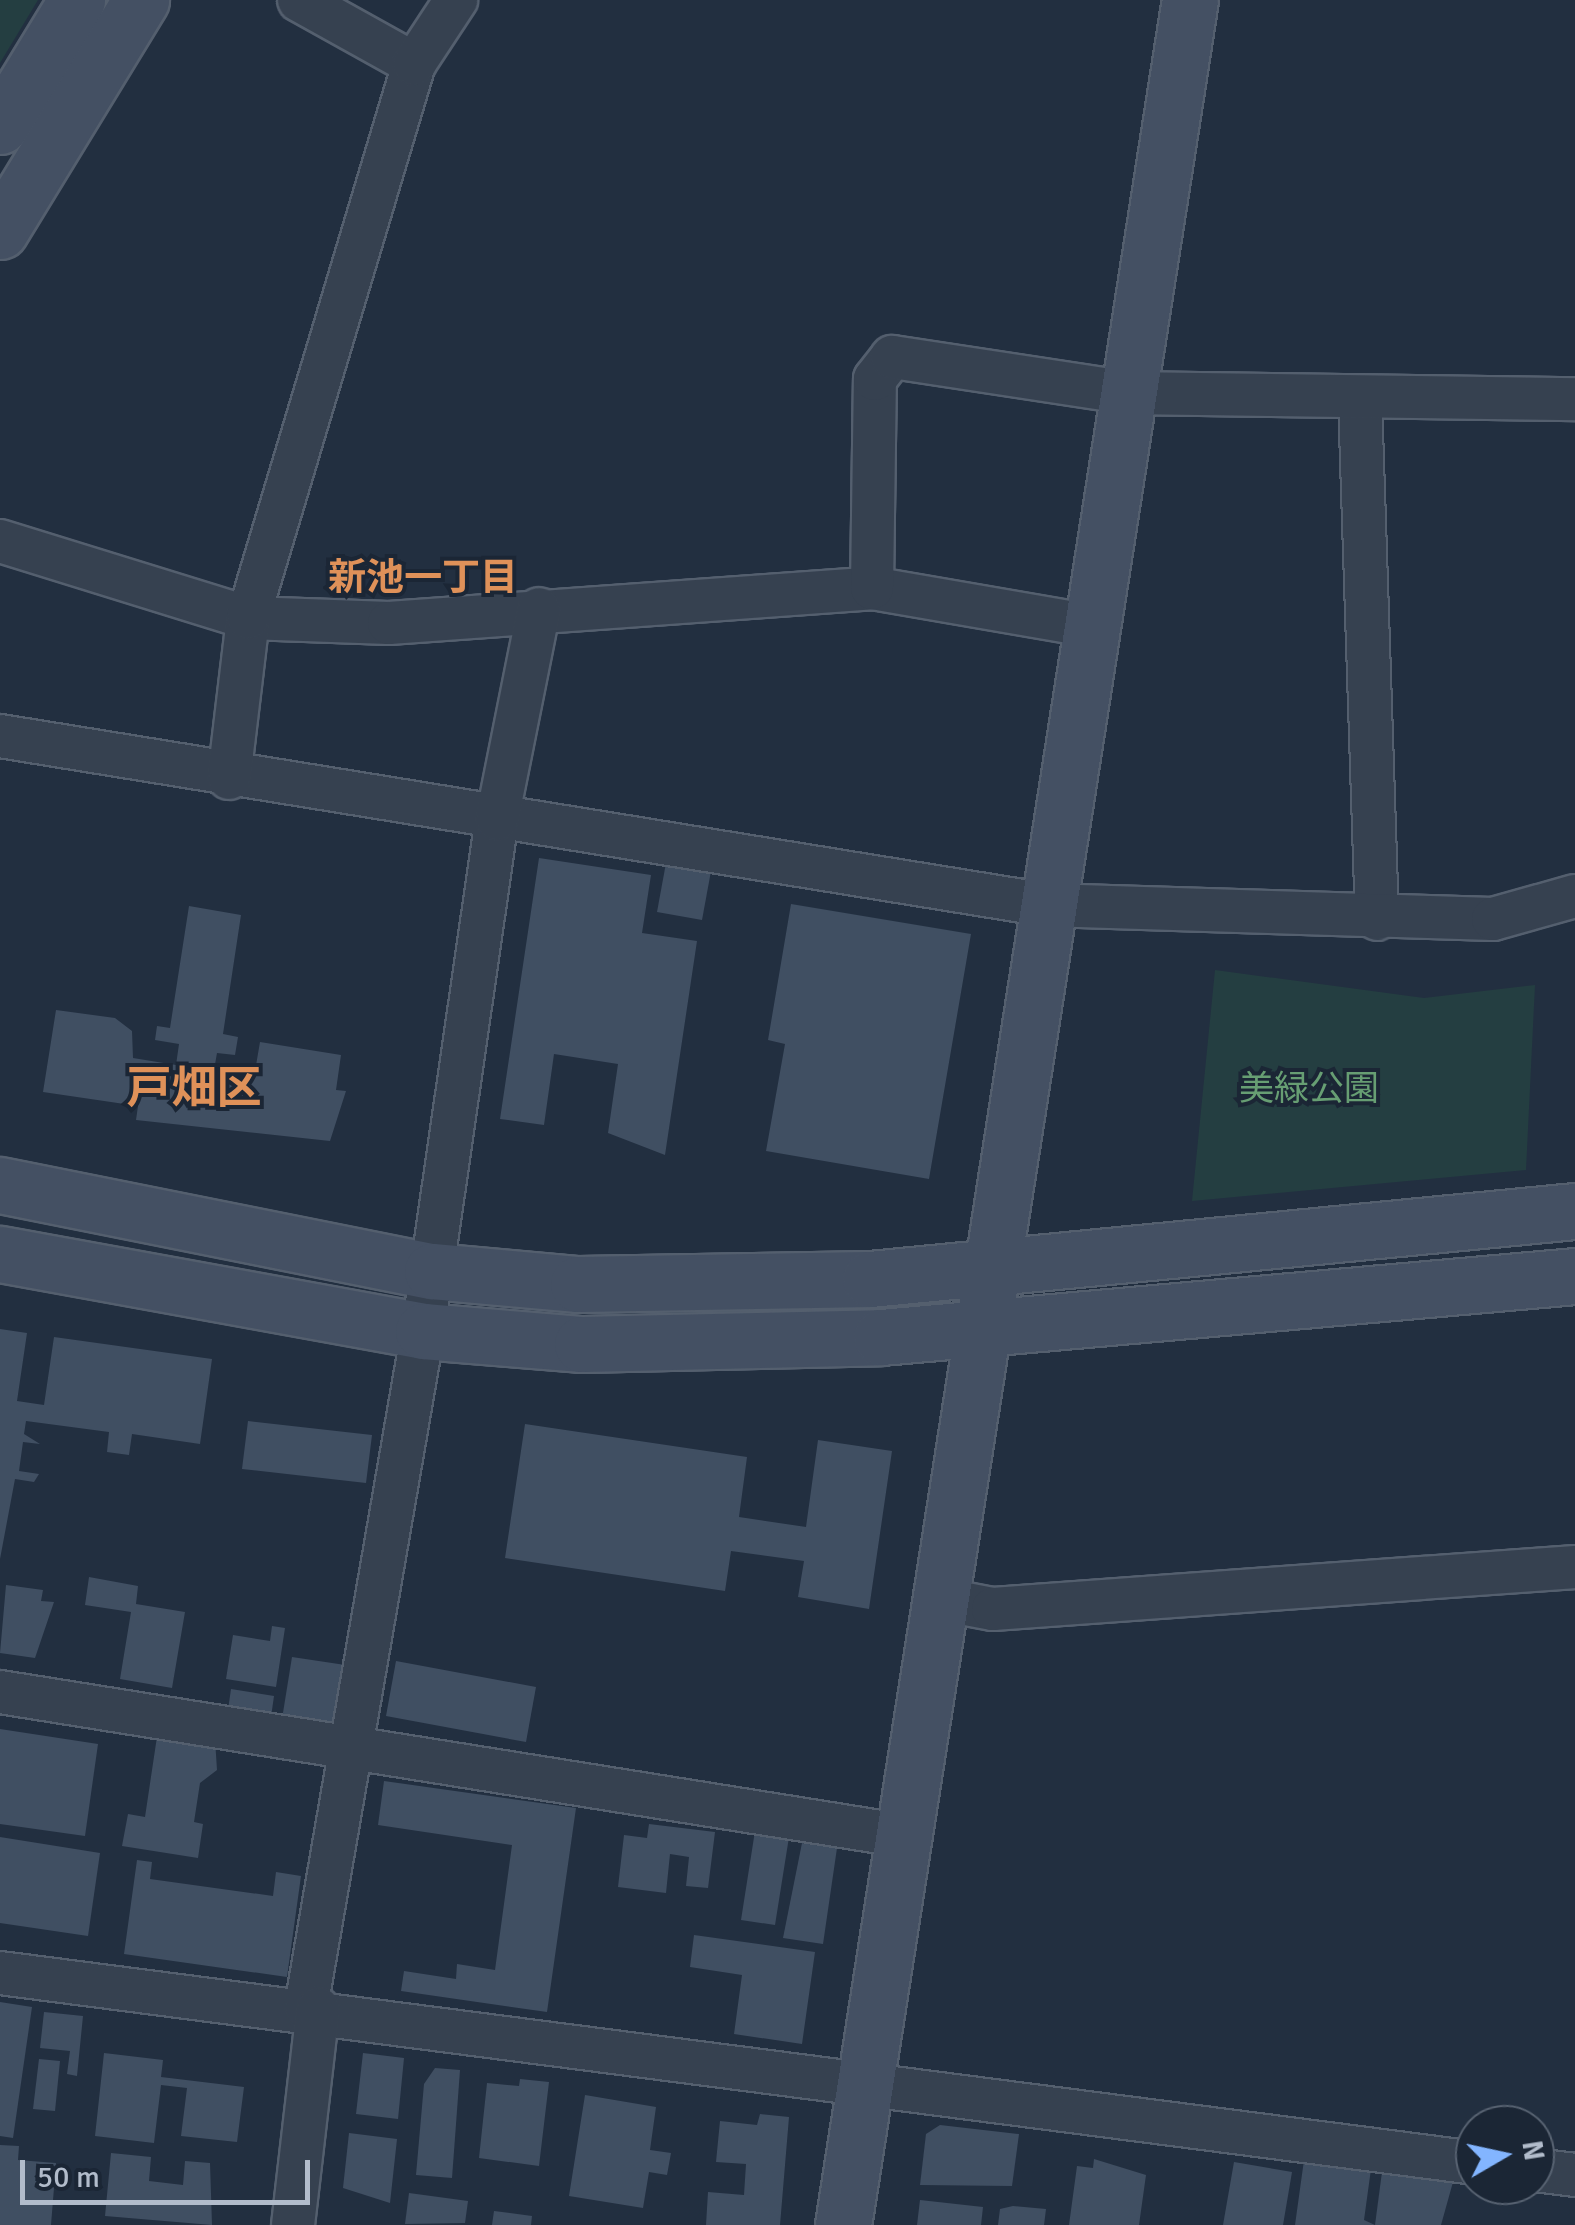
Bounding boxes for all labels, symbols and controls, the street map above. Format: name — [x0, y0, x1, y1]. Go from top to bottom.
district label: 新池一丁目 — [328, 555, 518, 601]
district label: 戸畑区 — [127, 1062, 261, 1116]
park label: 美緑公園 — [1239, 1068, 1379, 1110]
north arrow — [1455, 2105, 1555, 2205]
text: N — [1514, 2138, 1551, 2163]
scale bar — [25, 2140, 315, 2202]
text: 50 m — [37, 2159, 100, 2196]

